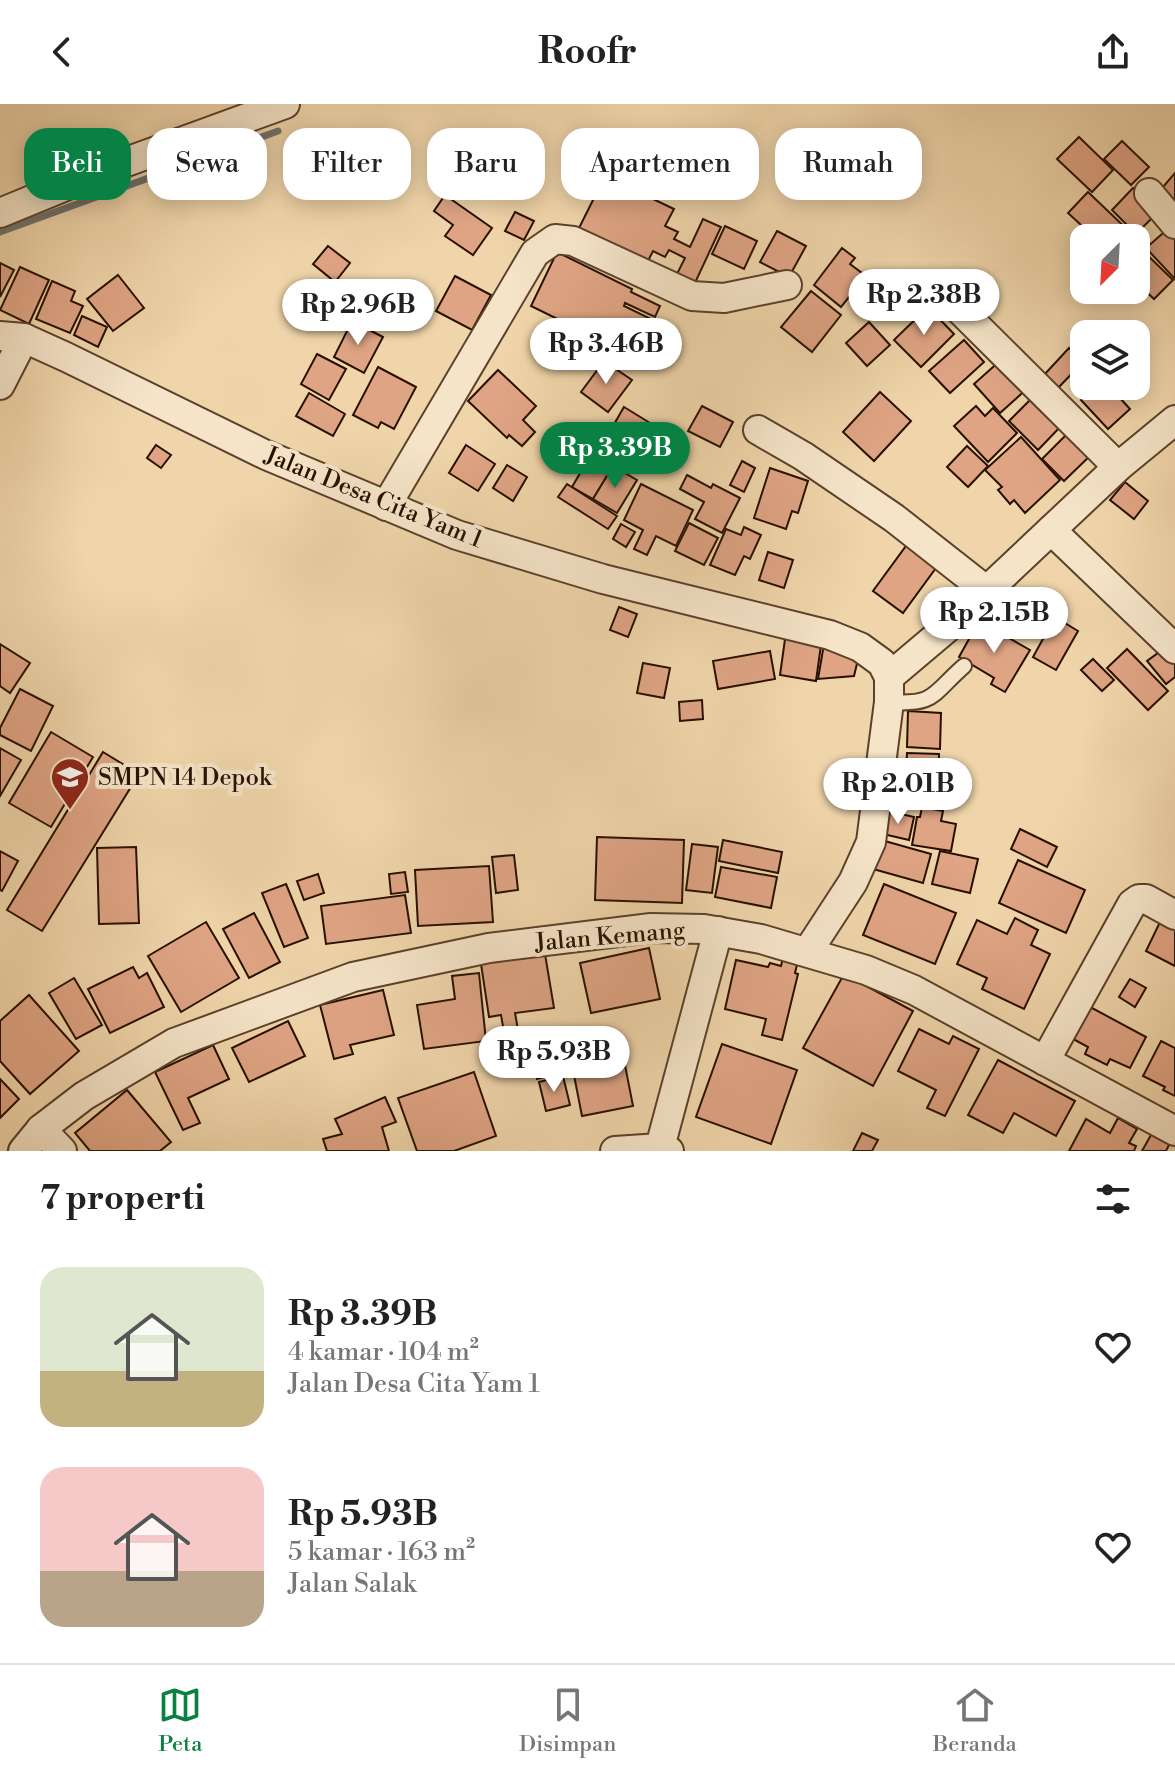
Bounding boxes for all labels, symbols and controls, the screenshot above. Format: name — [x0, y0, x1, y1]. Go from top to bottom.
icon: back — [40, 30, 84, 74]
text: Roofr — [538, 30, 637, 75]
icon: share — [1091, 30, 1135, 74]
chip: Beli — [24, 128, 131, 200]
chip: Sewa — [147, 128, 267, 200]
chip: Filter — [283, 128, 411, 200]
chip: Baru — [427, 128, 545, 200]
chip: Apartemen — [561, 128, 759, 200]
chip: Rumah — [775, 128, 922, 200]
north arrow — [1070, 224, 1150, 304]
map controls — [1070, 224, 1150, 400]
pin: Rp 2.38B — [841, 269, 1007, 337]
pin: Rp 2.96B — [275, 279, 441, 347]
text: Rp 2.38B — [866, 279, 982, 311]
text: Rp 2.96B — [300, 289, 416, 321]
pin: Rp 3.46B — [523, 318, 689, 386]
button: layers — [1070, 320, 1150, 400]
text: Rp 3.46B — [548, 328, 664, 360]
pin: Rp 3.39B — [532, 422, 698, 490]
text: Rp 3.39B — [558, 432, 672, 464]
street label: Jalan Desa Cita Yam 1 — [259, 440, 488, 556]
pin: Rp 2.15B — [911, 587, 1077, 655]
text: Rp 2.15B — [938, 597, 1050, 629]
school or university icon: SMPN 14 Depok — [49, 756, 91, 811]
pin: Rp 2.01B — [815, 758, 981, 826]
place label: SMPN 14 Depok — [98, 763, 273, 793]
text: Rp 2.01B — [841, 768, 955, 800]
street label: Jalan Kemang — [533, 915, 687, 959]
pin: Rp 5.93B — [471, 1026, 637, 1094]
text: Rp 5.93B — [497, 1036, 611, 1068]
icon: filters — [1091, 1177, 1135, 1221]
text: 7 properti — [40, 1178, 205, 1220]
text: Rp 3.39B — [288, 1294, 437, 1336]
icon: home — [104, 1299, 200, 1395]
icon: heart — [1091, 1325, 1135, 1369]
text: 4 kamar · 104 m² — [288, 1336, 479, 1368]
text: Jalan Desa Cita Yam 1 — [288, 1368, 540, 1400]
text: Rp 5.93B — [288, 1494, 438, 1536]
icon: home — [104, 1499, 200, 1595]
icon: heart — [1091, 1525, 1135, 1569]
text: 5 kamar · 163 m² — [288, 1536, 475, 1568]
text: Jalan Salak — [288, 1568, 416, 1600]
tab: Peta — [158, 1683, 202, 1758]
tab: Disimpan — [519, 1683, 616, 1758]
tab: Beranda — [933, 1683, 1017, 1758]

